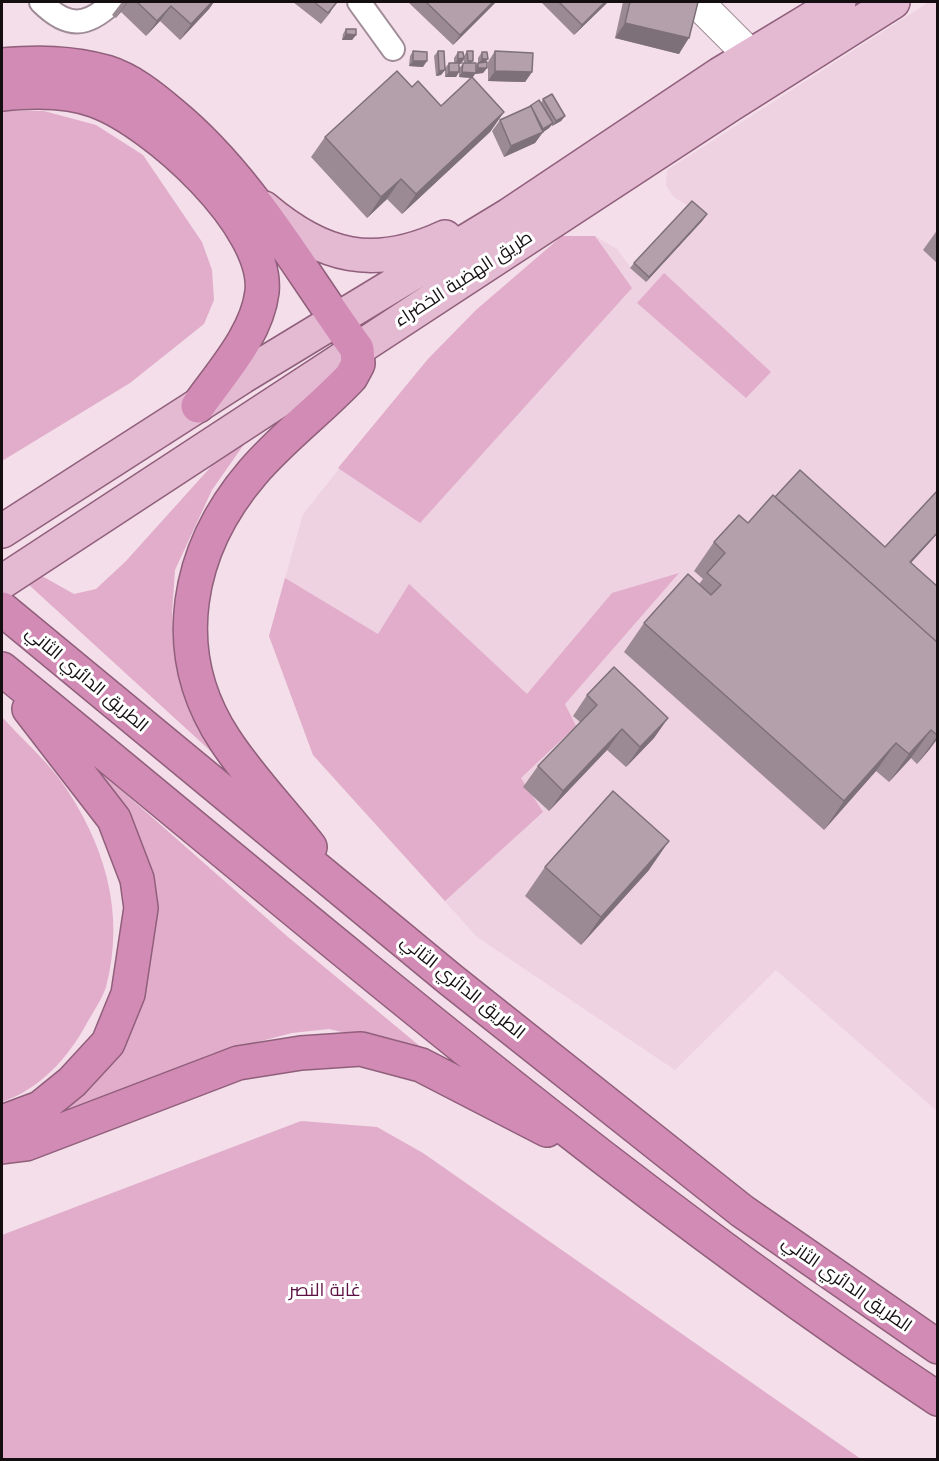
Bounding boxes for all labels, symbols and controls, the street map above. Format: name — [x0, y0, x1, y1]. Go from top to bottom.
street label: طريق الهضبة الخضراء — [391, 227, 537, 333]
street label: الطريق الدائري الثاني — [20, 622, 152, 738]
street label: الطريق الدائري الثاني — [396, 931, 528, 1045]
street label: الطريق الدائري الثاني — [777, 1232, 915, 1338]
park label: غابة النصر — [289, 1281, 361, 1303]

